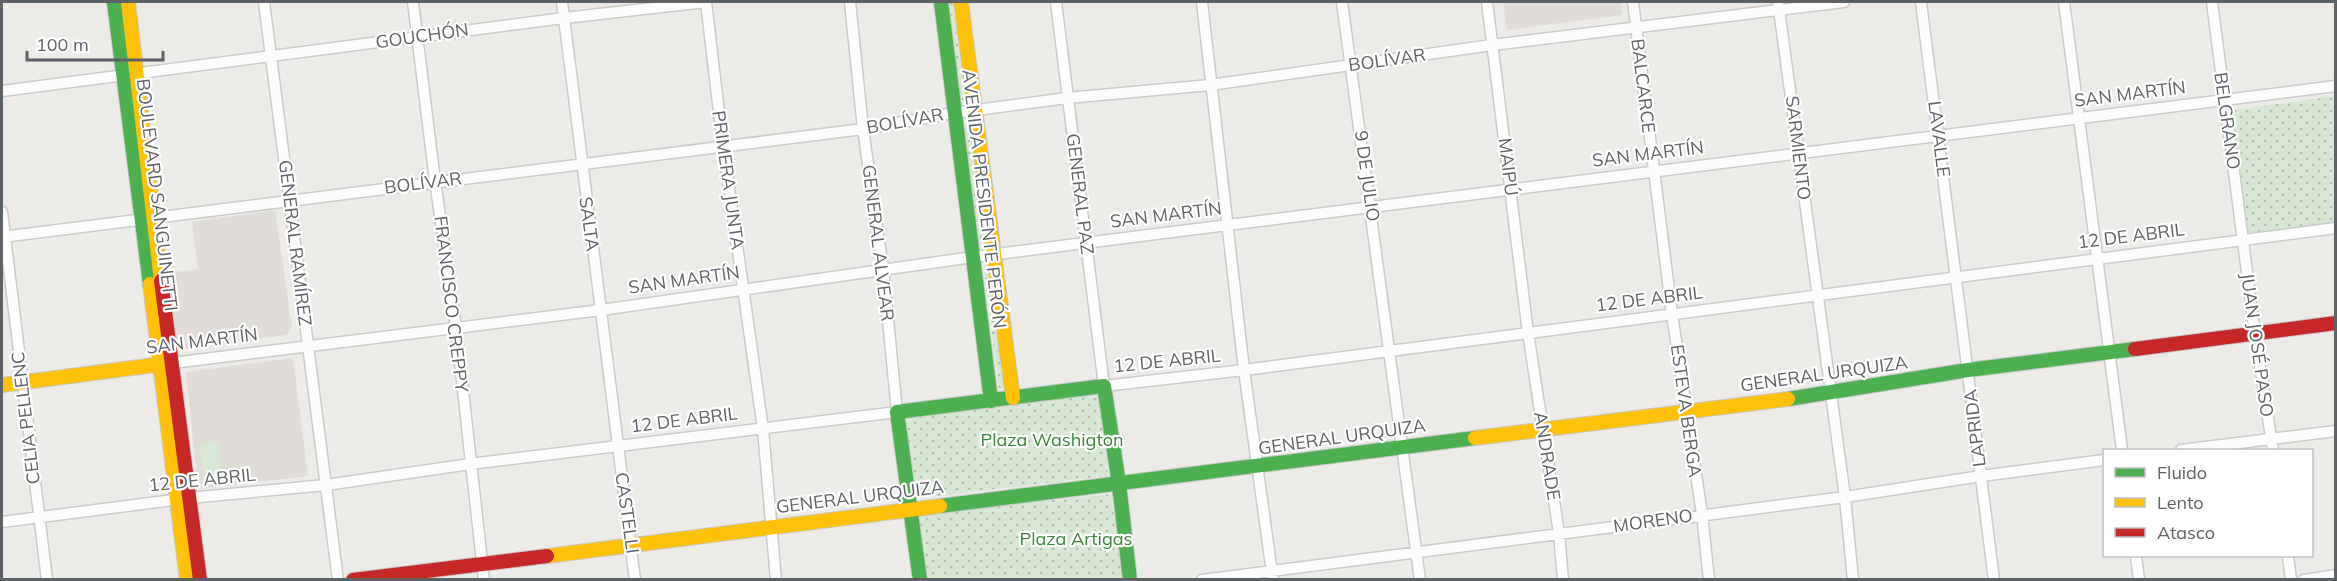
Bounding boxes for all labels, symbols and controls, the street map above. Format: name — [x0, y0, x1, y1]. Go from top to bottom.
street label: GOUCHÓN — [374, 18, 470, 53]
scale bar — [27, 24, 164, 62]
text: 100 m — [36, 33, 89, 56]
street label: BALCARCE — [1626, 37, 1661, 134]
street label: BOLÍVAR — [1347, 43, 1427, 76]
street label: AVENIDA PRESIDENTE PERÓN — [957, 68, 1012, 330]
street label: BELGRANO — [2209, 71, 2246, 171]
street label: SAN MARTÍN — [2073, 75, 2187, 112]
street label: BOULEVARD SANGUINETTI — [132, 77, 183, 313]
street label: SARMIENTO — [1781, 94, 1816, 201]
street label: LAVALLE — [1923, 99, 1956, 178]
street label: BOLÍVAR — [865, 102, 945, 139]
street label: PRIMERA JUNTA — [707, 109, 750, 251]
street label: 9 DE JULIO — [1350, 129, 1385, 223]
street label: GENERAL PAZ — [1062, 132, 1099, 256]
street label: SAN MARTÍN — [1591, 135, 1705, 172]
street label: MAIPÚ — [1494, 137, 1523, 197]
street label: GENERAL RAMÍREZ — [274, 159, 317, 328]
street label: GENERAL ALVEAR — [857, 163, 900, 323]
street label: BOLÍVAR — [383, 166, 463, 199]
street label: SALTA — [574, 195, 605, 253]
street label: SAN MARTÍN — [1109, 196, 1223, 233]
street label: FRANCISCO CREPPY — [429, 214, 474, 394]
street label: 12 DE ABRIL — [2076, 218, 2186, 253]
street label: SAN MARTÍN — [627, 260, 741, 299]
street label: JUAN JOSÉ PASO — [2236, 271, 2279, 418]
street label: 12 DE ABRIL — [1594, 281, 1704, 316]
street label: SAN MARTÍN — [145, 322, 259, 359]
street label: 12 DE ABRIL — [1112, 343, 1222, 378]
street label: ESTEVA BERGA — [1666, 343, 1707, 479]
street label: CELIA PELLENC — [6, 350, 45, 486]
street label: GENERAL URQUIZA — [1739, 350, 1909, 397]
street label: LAPRIDA — [1958, 388, 1991, 468]
street label: 12 DE ABRIL — [629, 402, 739, 437]
street label: ANDRADE — [1529, 410, 1566, 502]
street label: GENERAL URQUIZA — [1257, 413, 1427, 460]
park label: Plaza Washigton — [981, 428, 1124, 451]
legend — [2103, 449, 2313, 557]
text: Fluido — [2157, 461, 2207, 484]
street label: 12 DE ABRIL — [147, 462, 257, 497]
street label: CASTELLI — [610, 471, 645, 555]
street label: GENERAL URQUIZA — [775, 475, 945, 518]
text: Lento — [2157, 491, 2204, 514]
street label: MORENO — [1612, 504, 1694, 537]
text: Atasco — [2157, 521, 2215, 544]
park label: Plaza Artigas — [1020, 527, 1133, 550]

